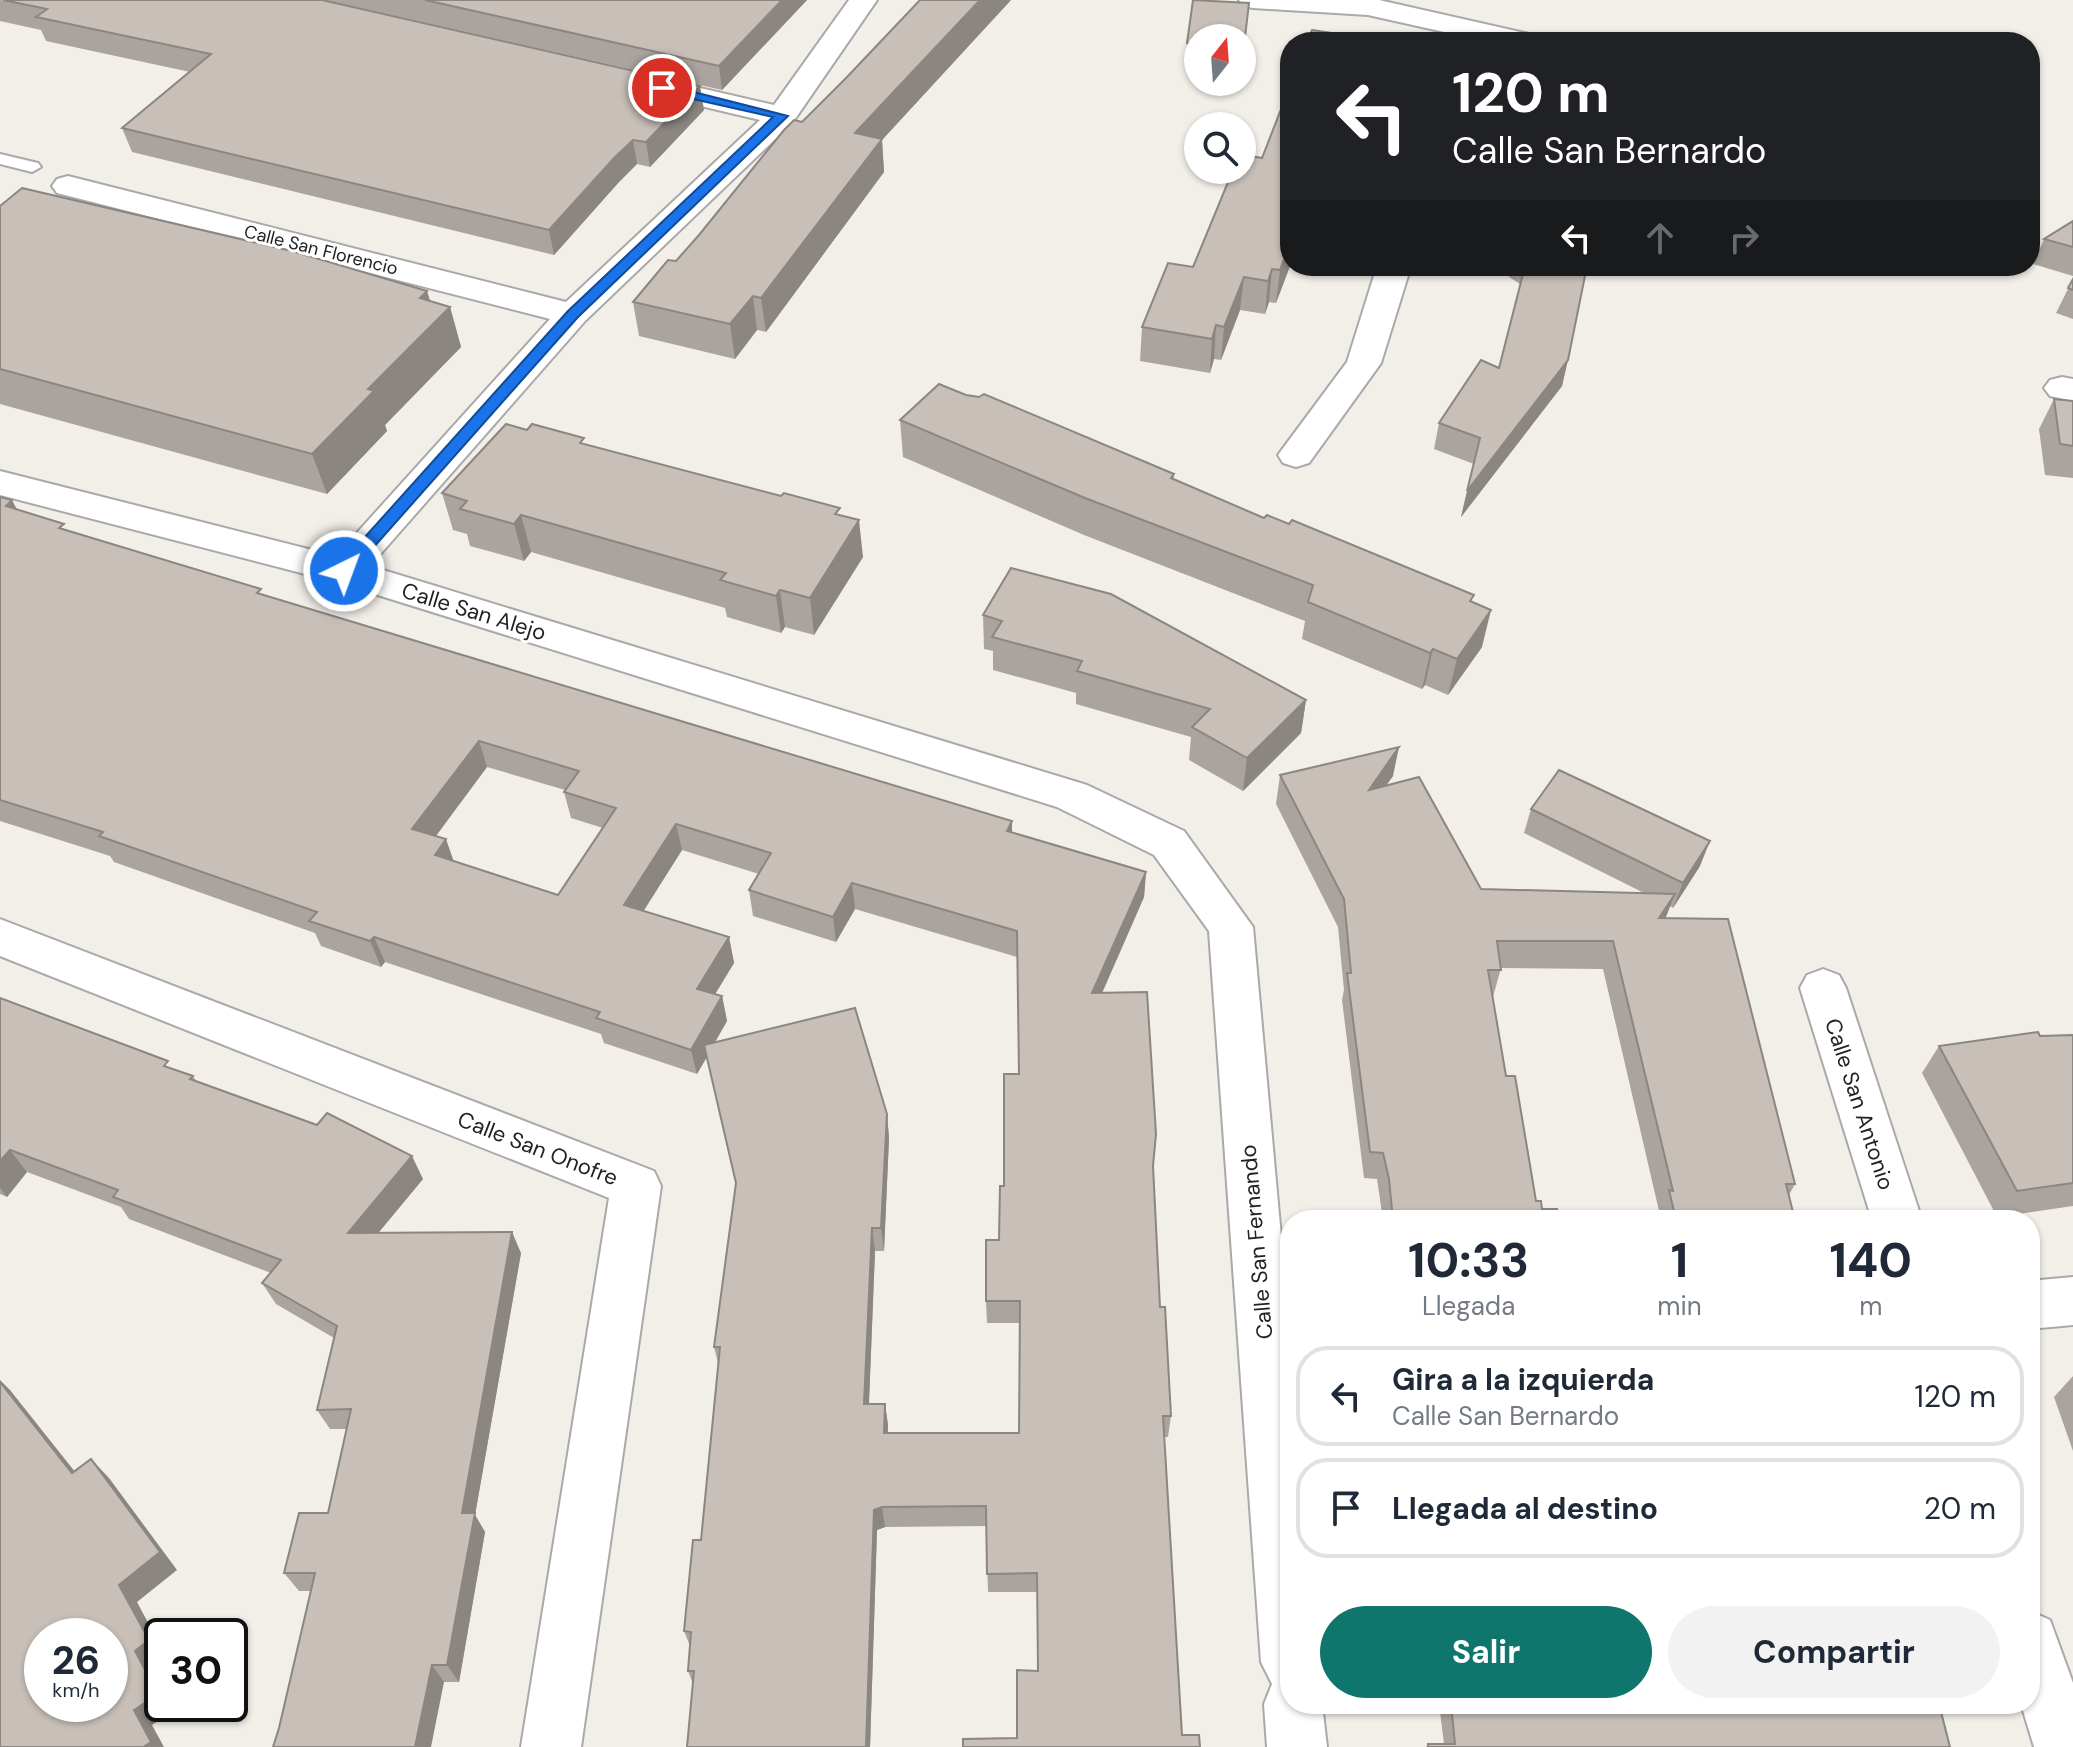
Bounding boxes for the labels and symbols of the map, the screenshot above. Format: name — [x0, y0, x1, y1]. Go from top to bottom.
north arrow — [1184, 24, 1256, 96]
pin — [628, 54, 696, 122]
street label: Calle San Florencio — [242, 219, 400, 281]
position arrow — [302, 529, 386, 613]
street label: Calle San Alejo — [398, 576, 550, 647]
street label: Calle San Antonio — [1818, 1015, 1901, 1194]
street label: Calle San Onofre — [453, 1105, 622, 1192]
street label: Calle San Fernando — [1234, 1144, 1279, 1340]
speed limit sign: 30 — [144, 1618, 248, 1722]

